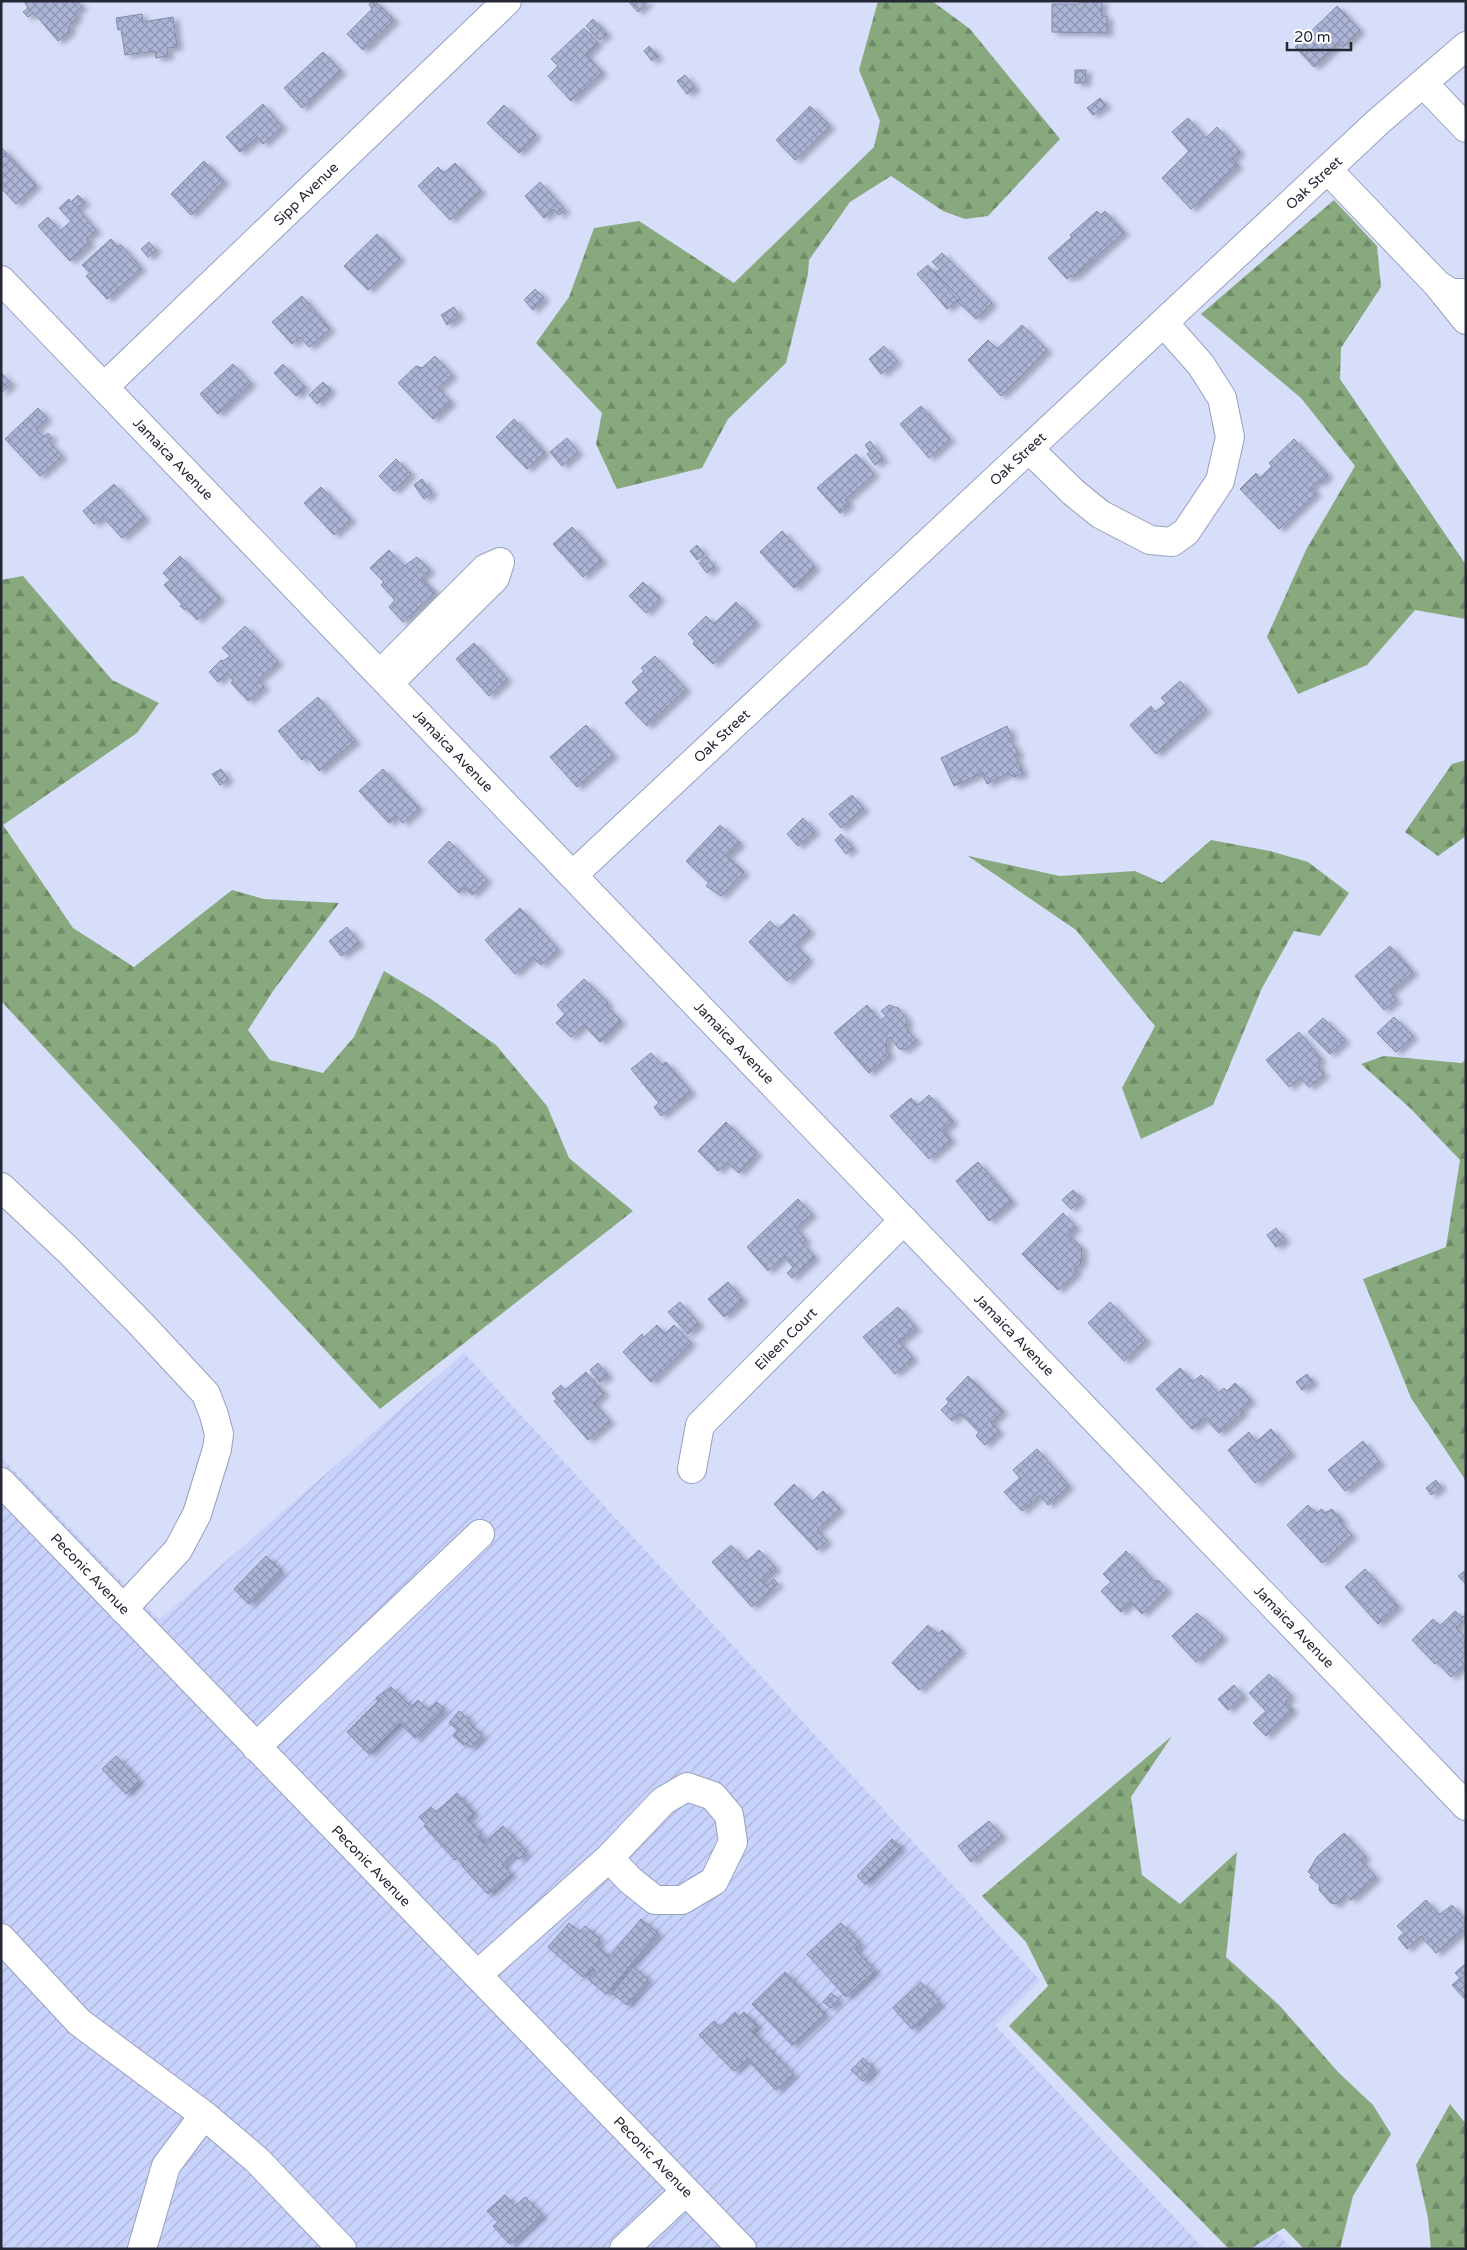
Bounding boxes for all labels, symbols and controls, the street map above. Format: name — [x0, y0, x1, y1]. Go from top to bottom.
scale bar — [1287, 20, 1351, 52]
text: 20 m — [1294, 28, 1331, 46]
street label: Oak Street — [1282, 152, 1346, 213]
street label: Sipp Avenue — [270, 159, 342, 229]
street label: Jamaica Avenue — [129, 414, 217, 504]
street label: Oak Street — [986, 428, 1050, 489]
street label: Oak Street — [690, 705, 754, 766]
street label: Jamaica Avenue — [409, 706, 497, 796]
street label: Jamaica Avenue — [690, 998, 778, 1088]
street label: Jamaica Avenue — [970, 1290, 1058, 1380]
street label: Eileen Court — [751, 1304, 821, 1374]
street label: Peconic Avenue — [47, 1530, 133, 1618]
street label: Jamaica Avenue — [1250, 1582, 1338, 1672]
street label: Peconic Avenue — [328, 1822, 414, 1910]
street label: Peconic Avenue — [610, 2113, 696, 2201]

